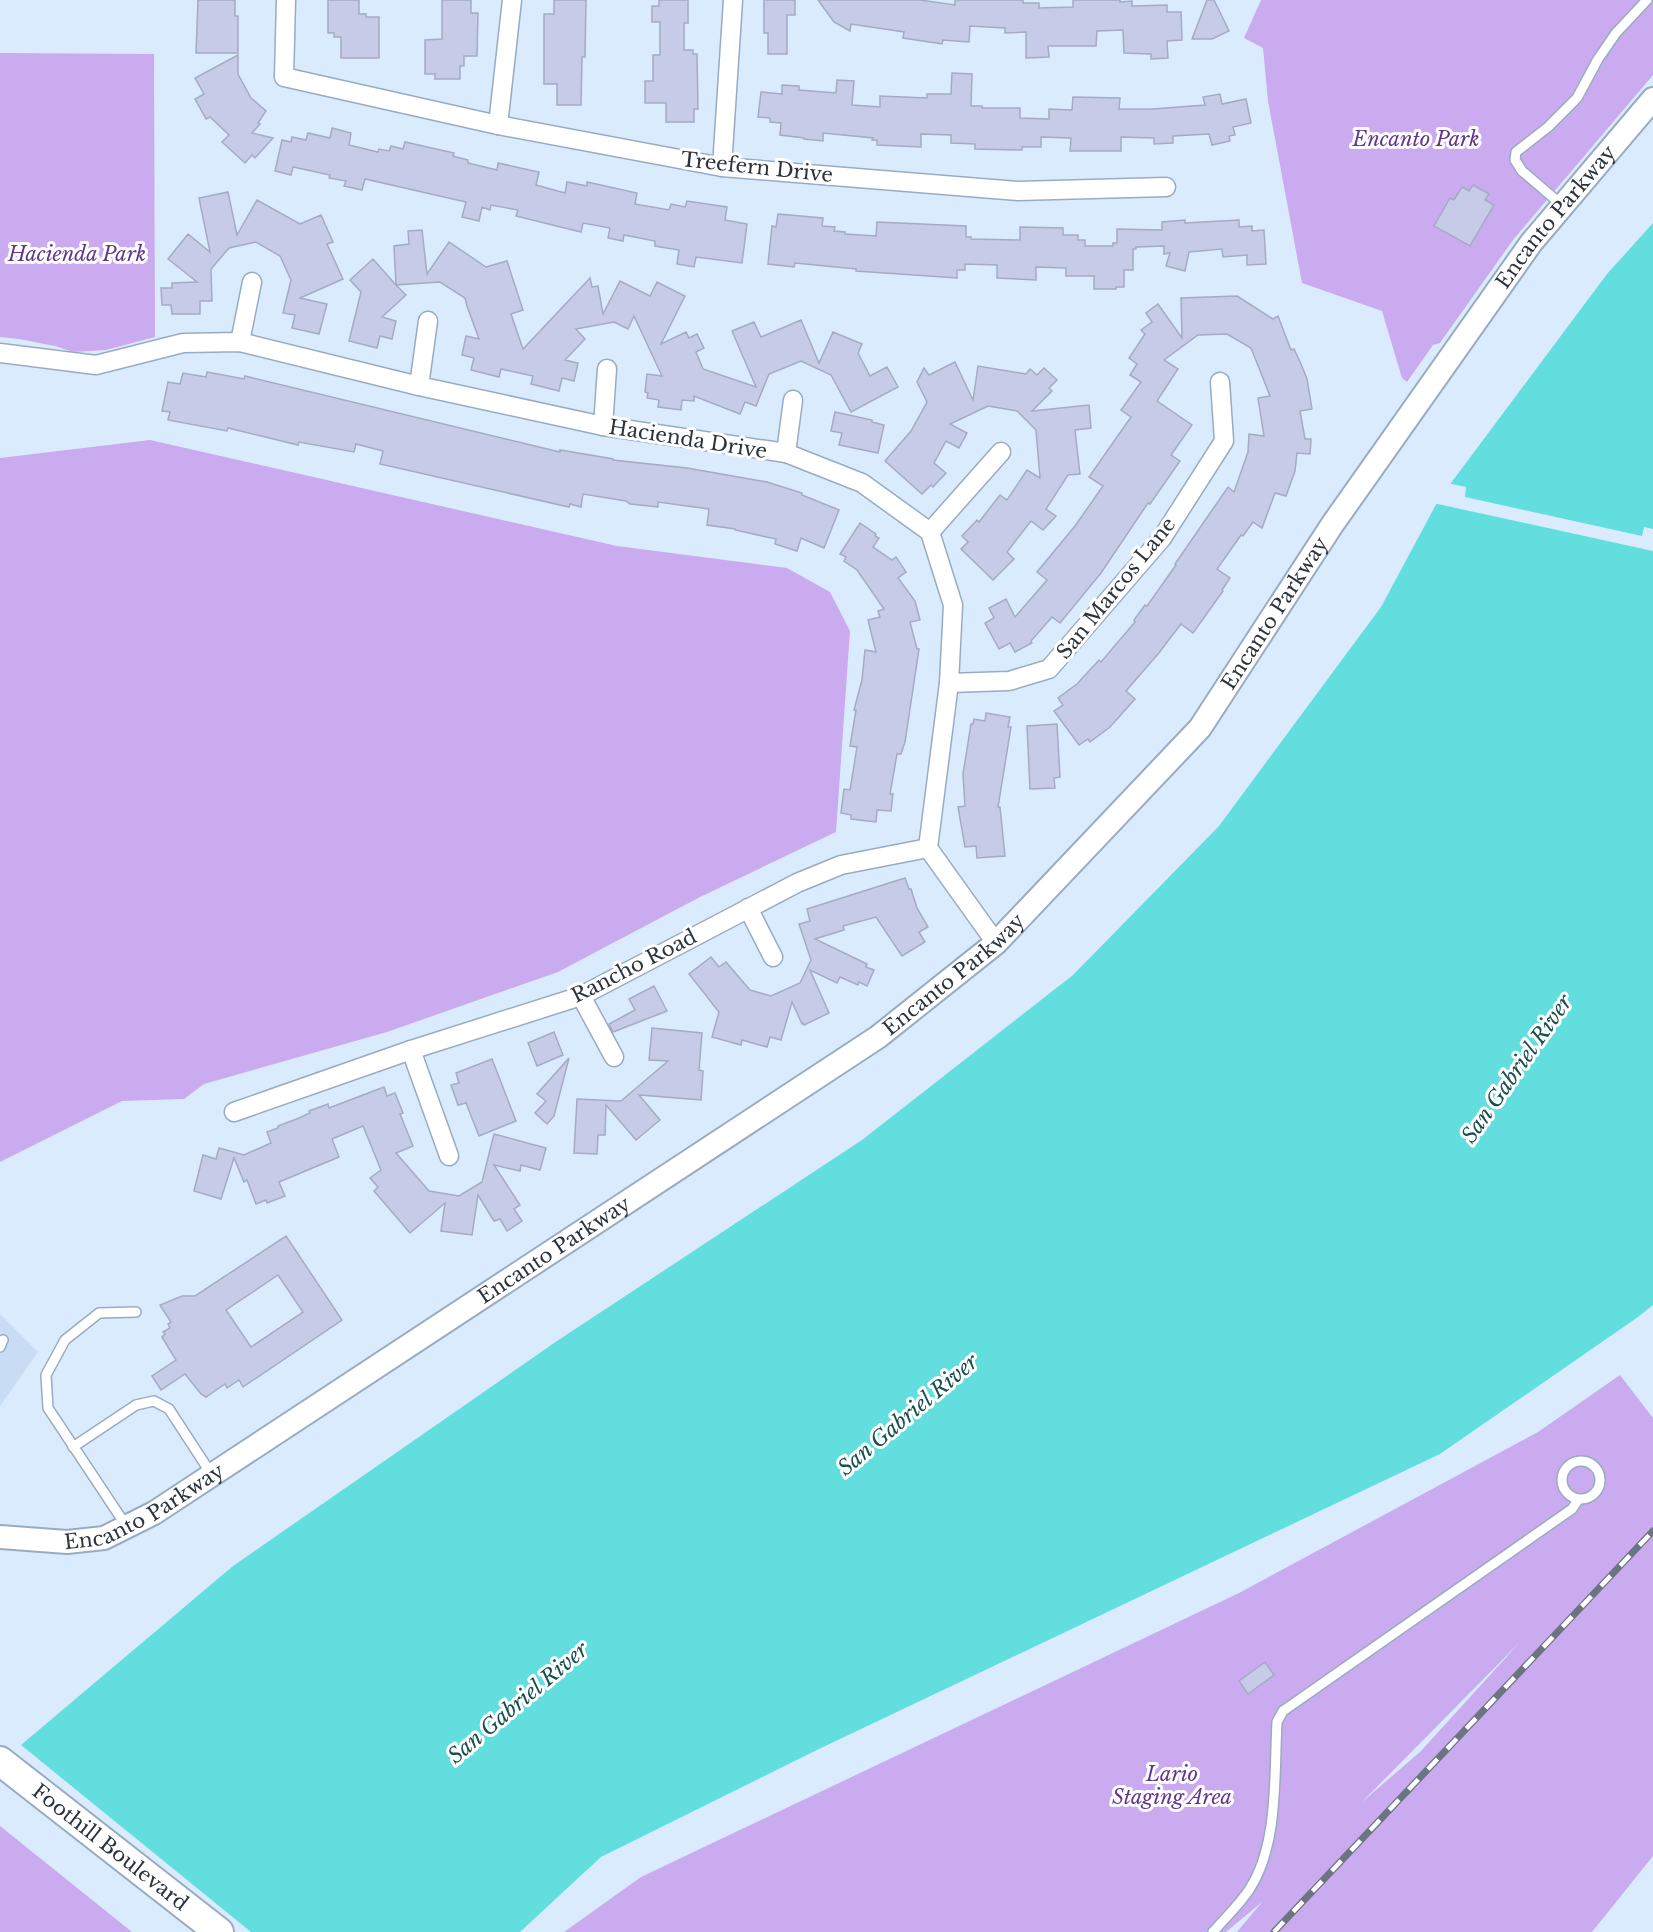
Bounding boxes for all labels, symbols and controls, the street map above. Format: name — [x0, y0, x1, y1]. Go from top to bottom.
park label: Encanto Park — [1352, 127, 1479, 151]
street label: Encanto Parkway — [1491, 140, 1621, 293]
street label: Treefern Drive — [680, 147, 834, 187]
park label: Hacienda Park — [7, 242, 146, 266]
street label: Hacienda Drive — [607, 415, 769, 463]
street label: San Marcos Lane — [1052, 512, 1180, 664]
street label: Encanto Parkway — [1216, 532, 1333, 694]
street label: Encanto Parkway — [878, 909, 1030, 1040]
street label: Rancho Road — [567, 924, 701, 1008]
water label: San Gabriel River — [1456, 989, 1579, 1148]
street label: Encanto Parkway — [473, 1191, 635, 1309]
water label: San Gabriel River — [833, 1348, 984, 1481]
street label: Encanto Parkway — [63, 1458, 229, 1554]
water label: San Gabriel River — [443, 1636, 594, 1769]
park label: Lario Staging Area — [1112, 1762, 1232, 1809]
street label: Foothill Boulevard — [28, 1779, 193, 1915]

